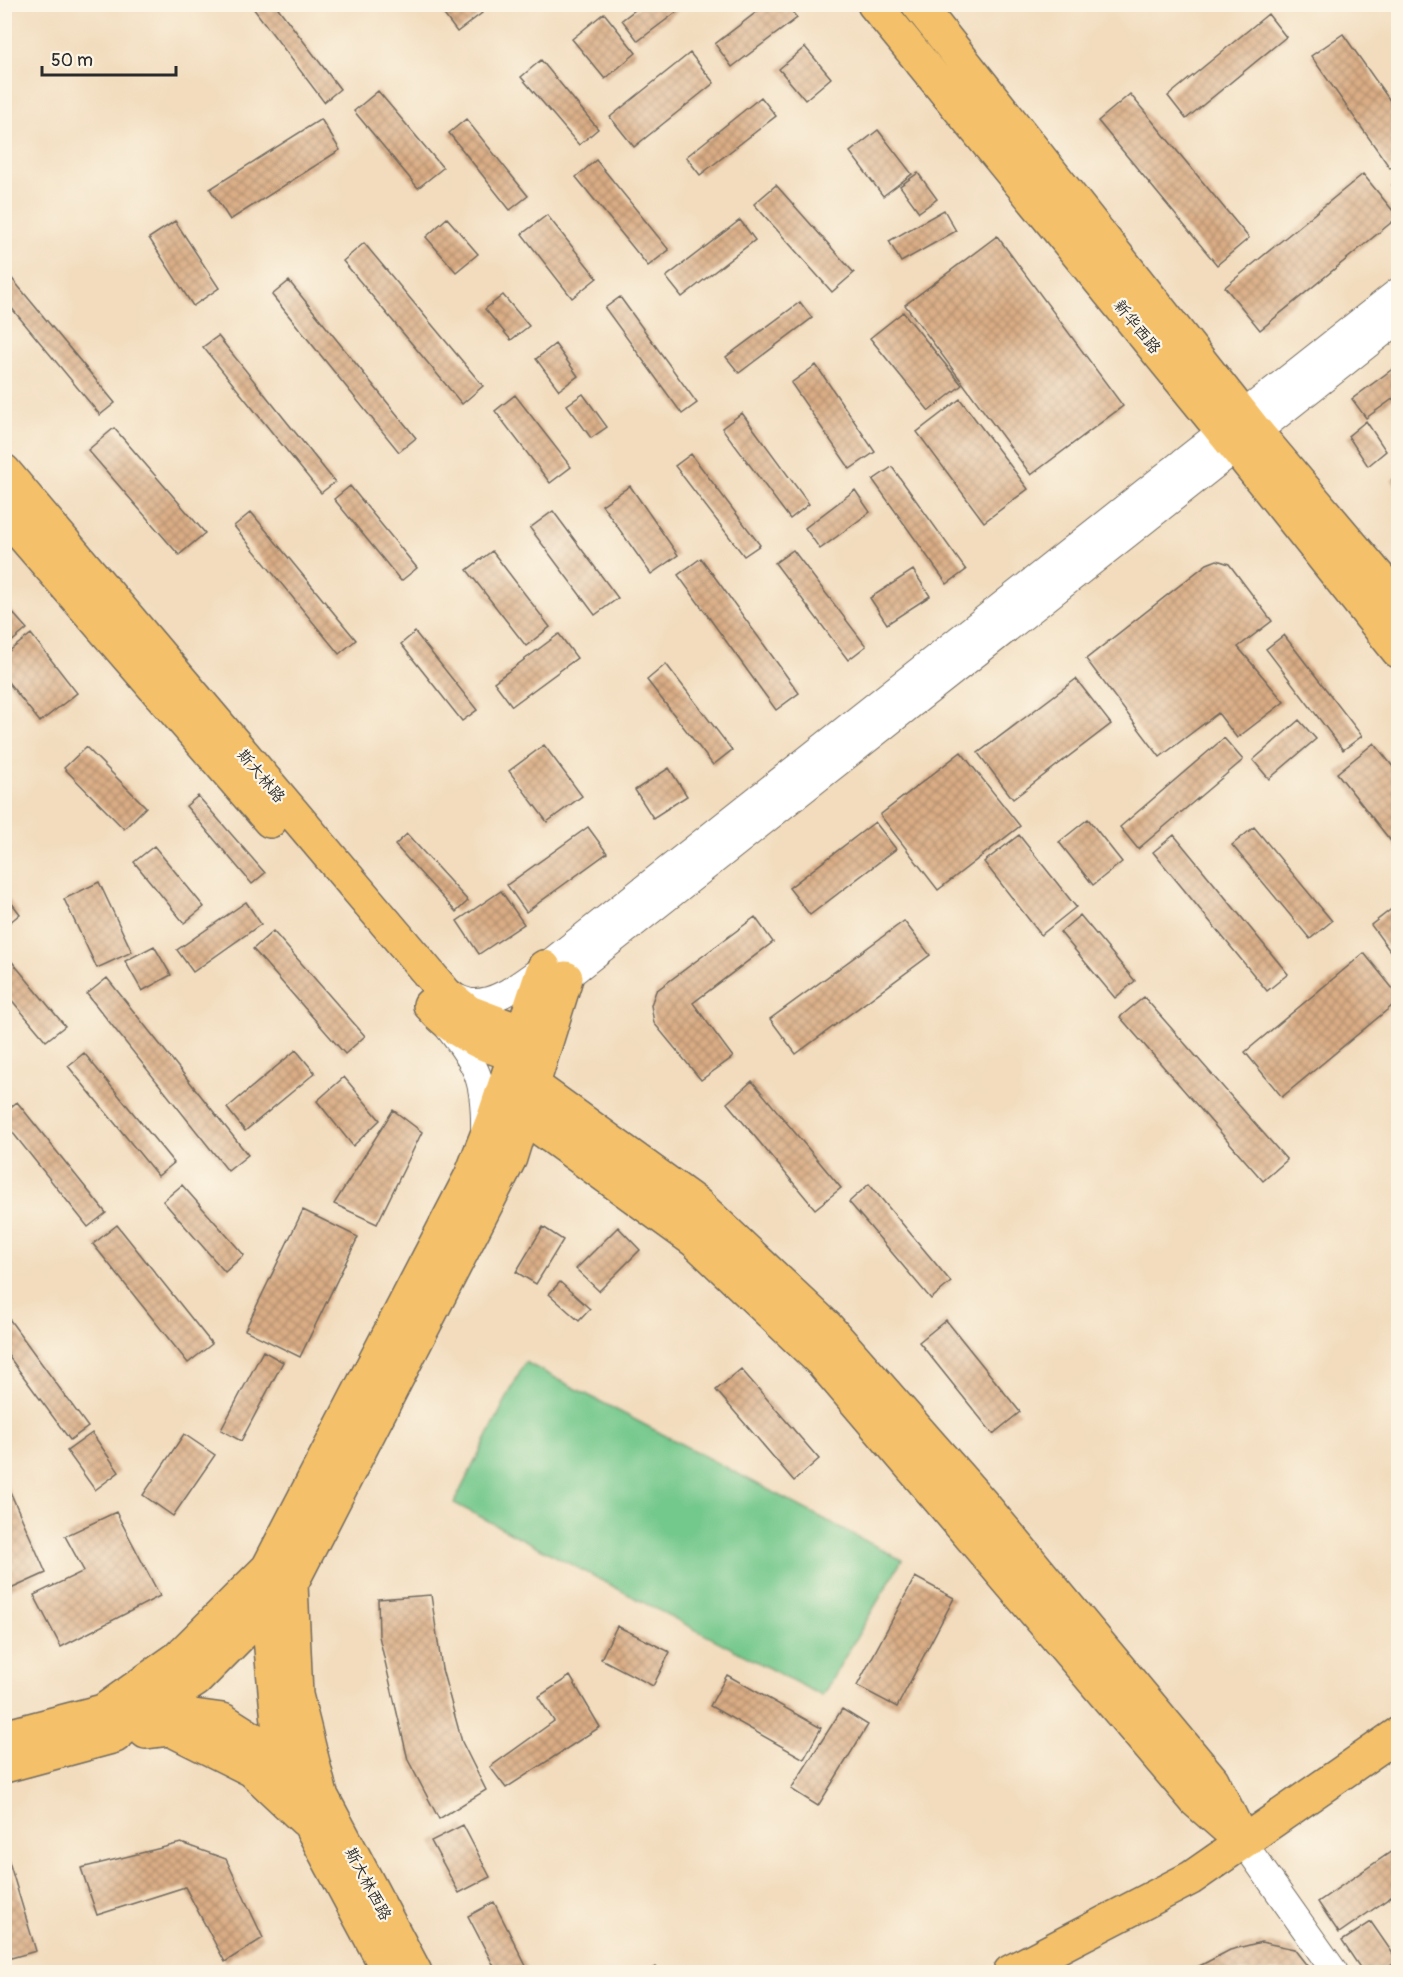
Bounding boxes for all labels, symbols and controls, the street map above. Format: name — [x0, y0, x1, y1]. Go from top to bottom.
scale bar — [42, 39, 176, 77]
text: 50 m — [51, 49, 93, 72]
street label: 新华西路 — [1109, 296, 1165, 358]
street label: 斯大林路 — [233, 745, 289, 807]
street label: 斯大林西路 — [340, 1844, 396, 1924]

